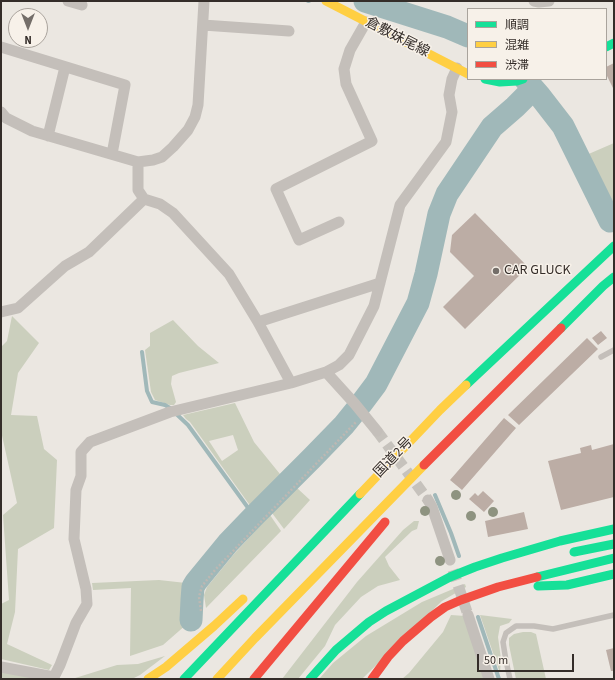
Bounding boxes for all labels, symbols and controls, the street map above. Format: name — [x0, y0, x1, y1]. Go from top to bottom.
north arrow — [8, 8, 48, 48]
legend — [467, 8, 607, 80]
street label: 倉敷妹尾線 — [362, 15, 432, 61]
text: 順調 — [505, 17, 529, 34]
text: N — [24, 32, 32, 47]
text: 混雑 — [505, 37, 529, 54]
text: 渋滞 — [505, 57, 529, 74]
place label: CAR GLUCK — [504, 263, 571, 279]
marker: CAR GLUCK — [491, 266, 501, 276]
street label: 国道2号 — [371, 435, 417, 481]
scale bar — [479, 646, 576, 672]
text: 50 m — [484, 652, 508, 669]

